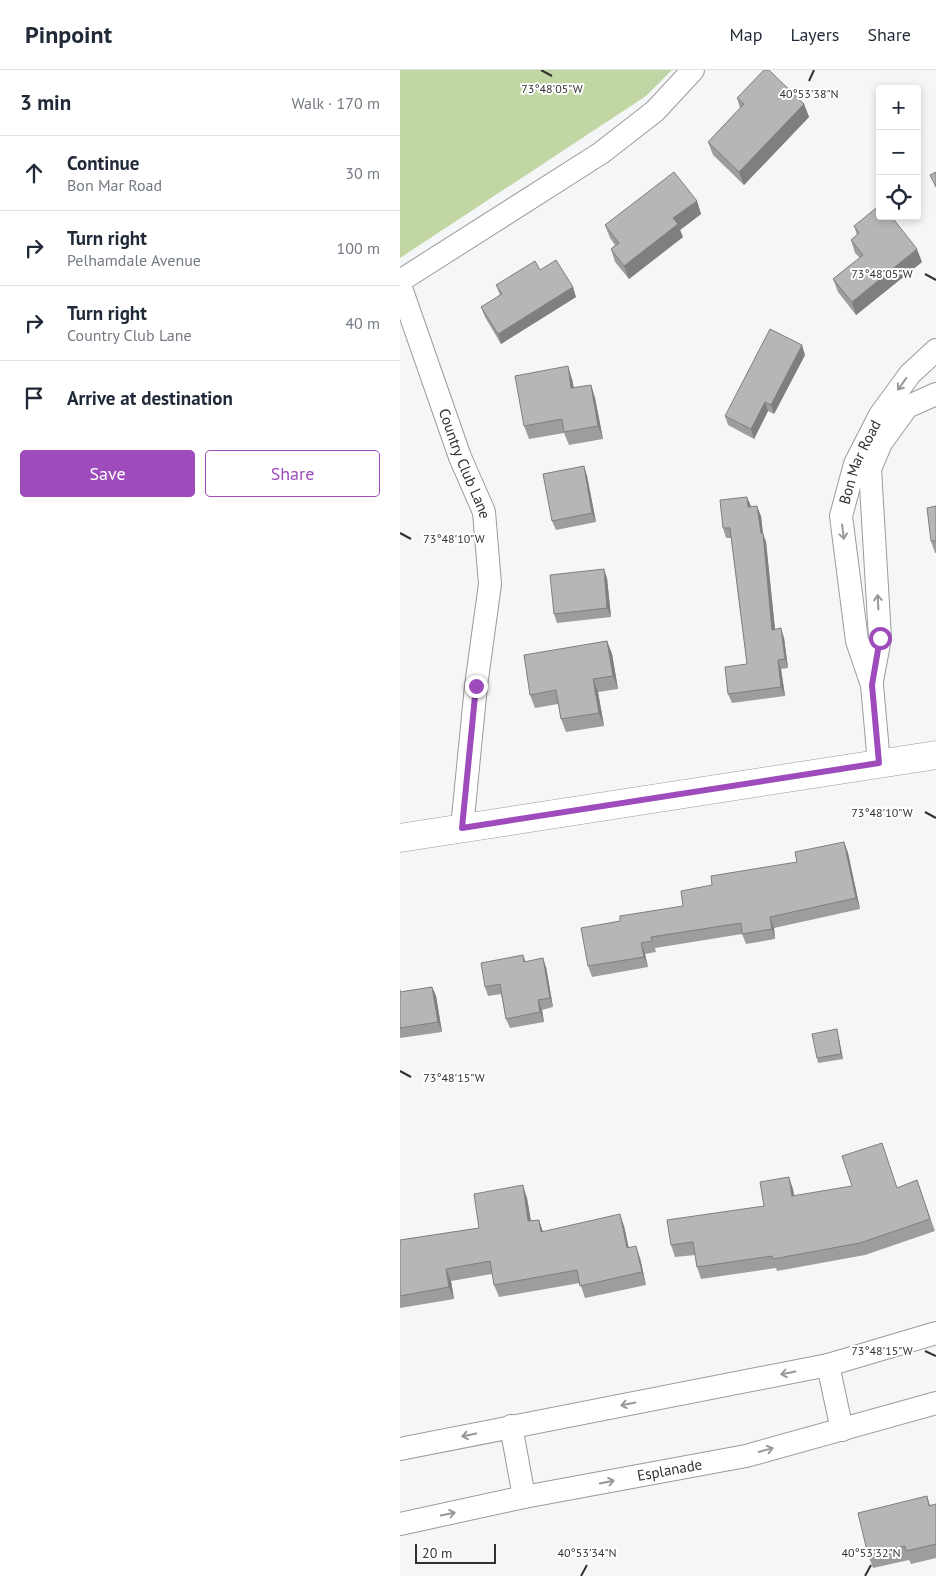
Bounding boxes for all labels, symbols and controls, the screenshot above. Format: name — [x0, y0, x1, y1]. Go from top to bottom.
text: Pinpoint — [25, 19, 112, 50]
text: Map — [730, 23, 762, 46]
text: Layers — [790, 23, 839, 46]
text: Share — [867, 23, 911, 46]
text: 73°48'05"W — [521, 81, 583, 96]
map controls — [876, 85, 921, 220]
button: + — [876, 85, 921, 130]
text: 40°53'38"N — [779, 86, 839, 101]
text: 3 min — [20, 89, 71, 116]
text: Walk · 170 m — [291, 93, 380, 113]
button: − — [876, 130, 921, 175]
text: Continue — [67, 151, 139, 175]
icon: ahead — [20, 159, 48, 187]
text: 30 m — [345, 163, 380, 183]
text: Bon Mar Road — [67, 175, 162, 195]
button: locate — [876, 175, 921, 220]
text: Turn right — [67, 226, 147, 250]
icon: right — [20, 234, 48, 262]
text: 100 m — [337, 238, 380, 258]
text: Pelhamdale Avenue — [67, 250, 201, 270]
text: 73°48'05"W — [851, 266, 913, 281]
text: Turn right — [67, 301, 147, 325]
icon: right — [20, 309, 48, 337]
text: 40 m — [345, 313, 380, 333]
text: Country Club Lane — [67, 325, 192, 345]
one-way arrow — [897, 377, 907, 391]
icon: arrive — [20, 384, 48, 412]
text: Arrive at destination — [67, 386, 233, 410]
street label: Country Club Lane — [435, 406, 494, 519]
street label: Bon Mar Road — [835, 417, 885, 506]
button: Save — [20, 450, 195, 497]
button: Share — [205, 450, 380, 497]
one-way arrow — [838, 523, 848, 539]
text: 73°48'10"W — [423, 531, 485, 546]
one-way arrow — [873, 594, 883, 610]
route start — [869, 627, 892, 650]
route end — [465, 675, 488, 698]
text: 73°48'10"W — [851, 805, 913, 820]
text: 73°48'15"W — [423, 1070, 485, 1085]
text: 73°48'15"W — [851, 1343, 913, 1358]
one-way arrow — [780, 1369, 796, 1378]
one-way arrow — [621, 1399, 637, 1409]
one-way arrow — [461, 1431, 477, 1440]
one-way arrow — [758, 1445, 774, 1454]
street label: Esplanade — [636, 1454, 704, 1485]
one-way arrow — [599, 1476, 615, 1486]
one-way arrow — [439, 1509, 455, 1519]
scale bar — [415, 1541, 496, 1564]
text: 20 m — [422, 1544, 452, 1562]
text: 40°53'34"N — [557, 1545, 617, 1560]
text: 40°53'32"N — [841, 1545, 901, 1560]

